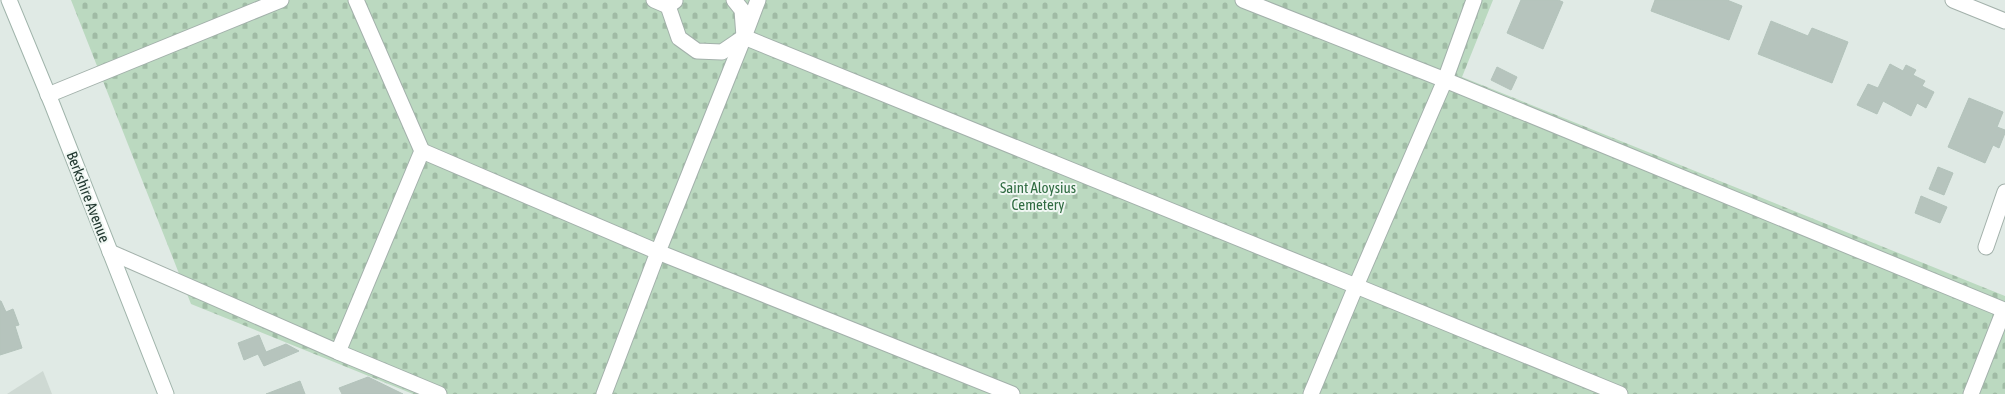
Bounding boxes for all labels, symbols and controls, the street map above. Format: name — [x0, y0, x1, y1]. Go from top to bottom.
street label: Berkshire Avenue — [63, 149, 114, 245]
park label: Saint Aloysius Cemetery — [1000, 179, 1076, 213]

